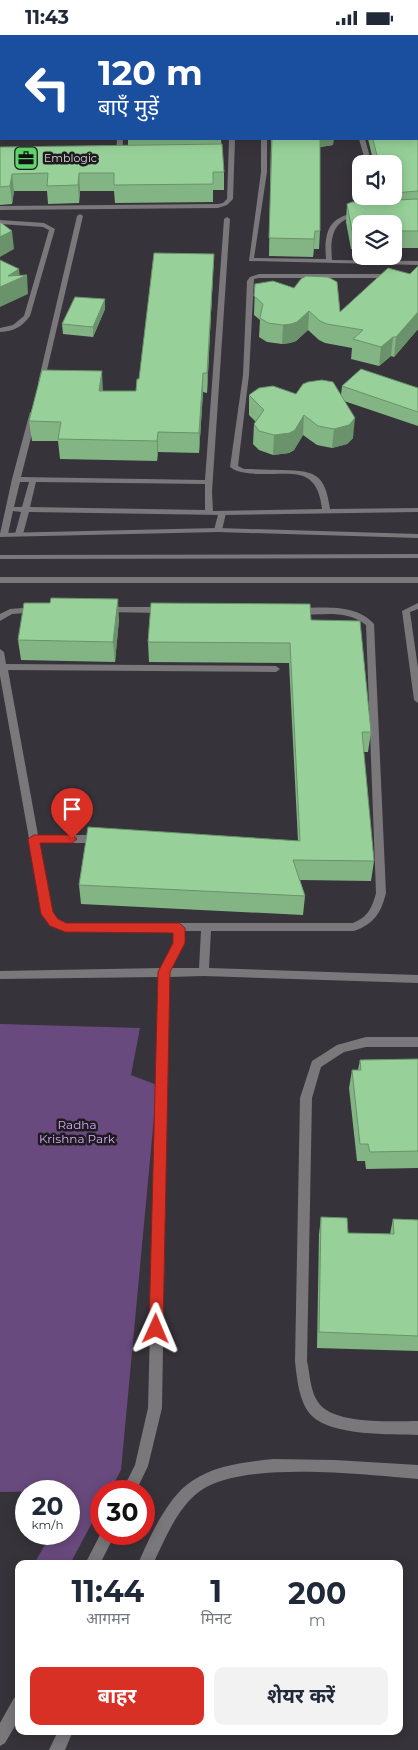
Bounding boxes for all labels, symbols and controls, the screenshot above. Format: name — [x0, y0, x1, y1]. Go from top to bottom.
text: 11:43 — [25, 6, 69, 29]
text: 120 m — [98, 51, 203, 94]
icon: left — [15, 55, 80, 120]
text: बाएँ मुड़ें — [98, 94, 159, 121]
office icon: Emblogic — [13, 145, 39, 171]
place label: Emblogic — [44, 151, 97, 165]
map controls — [352, 155, 402, 265]
button: sound — [352, 155, 402, 205]
button: layers — [352, 215, 402, 265]
pin — [51, 788, 93, 839]
icon: arrive — [58, 795, 86, 823]
park label: Radha Krishna Park — [39, 1117, 116, 1146]
position arrow — [129, 1302, 181, 1354]
speed limit sign: 30 — [90, 1480, 155, 1545]
text: 20 — [32, 1491, 63, 1521]
text: km/h — [31, 1517, 64, 1532]
text: 11:44 — [72, 1573, 144, 1610]
text: 1 — [210, 1573, 222, 1610]
text: 200 — [288, 1575, 346, 1612]
text: आगमन — [86, 1609, 130, 1628]
text: मिनट — [201, 1609, 231, 1628]
text: m — [309, 1611, 326, 1630]
button: बाहर — [30, 1667, 204, 1725]
button: शेयर करें — [214, 1667, 388, 1725]

